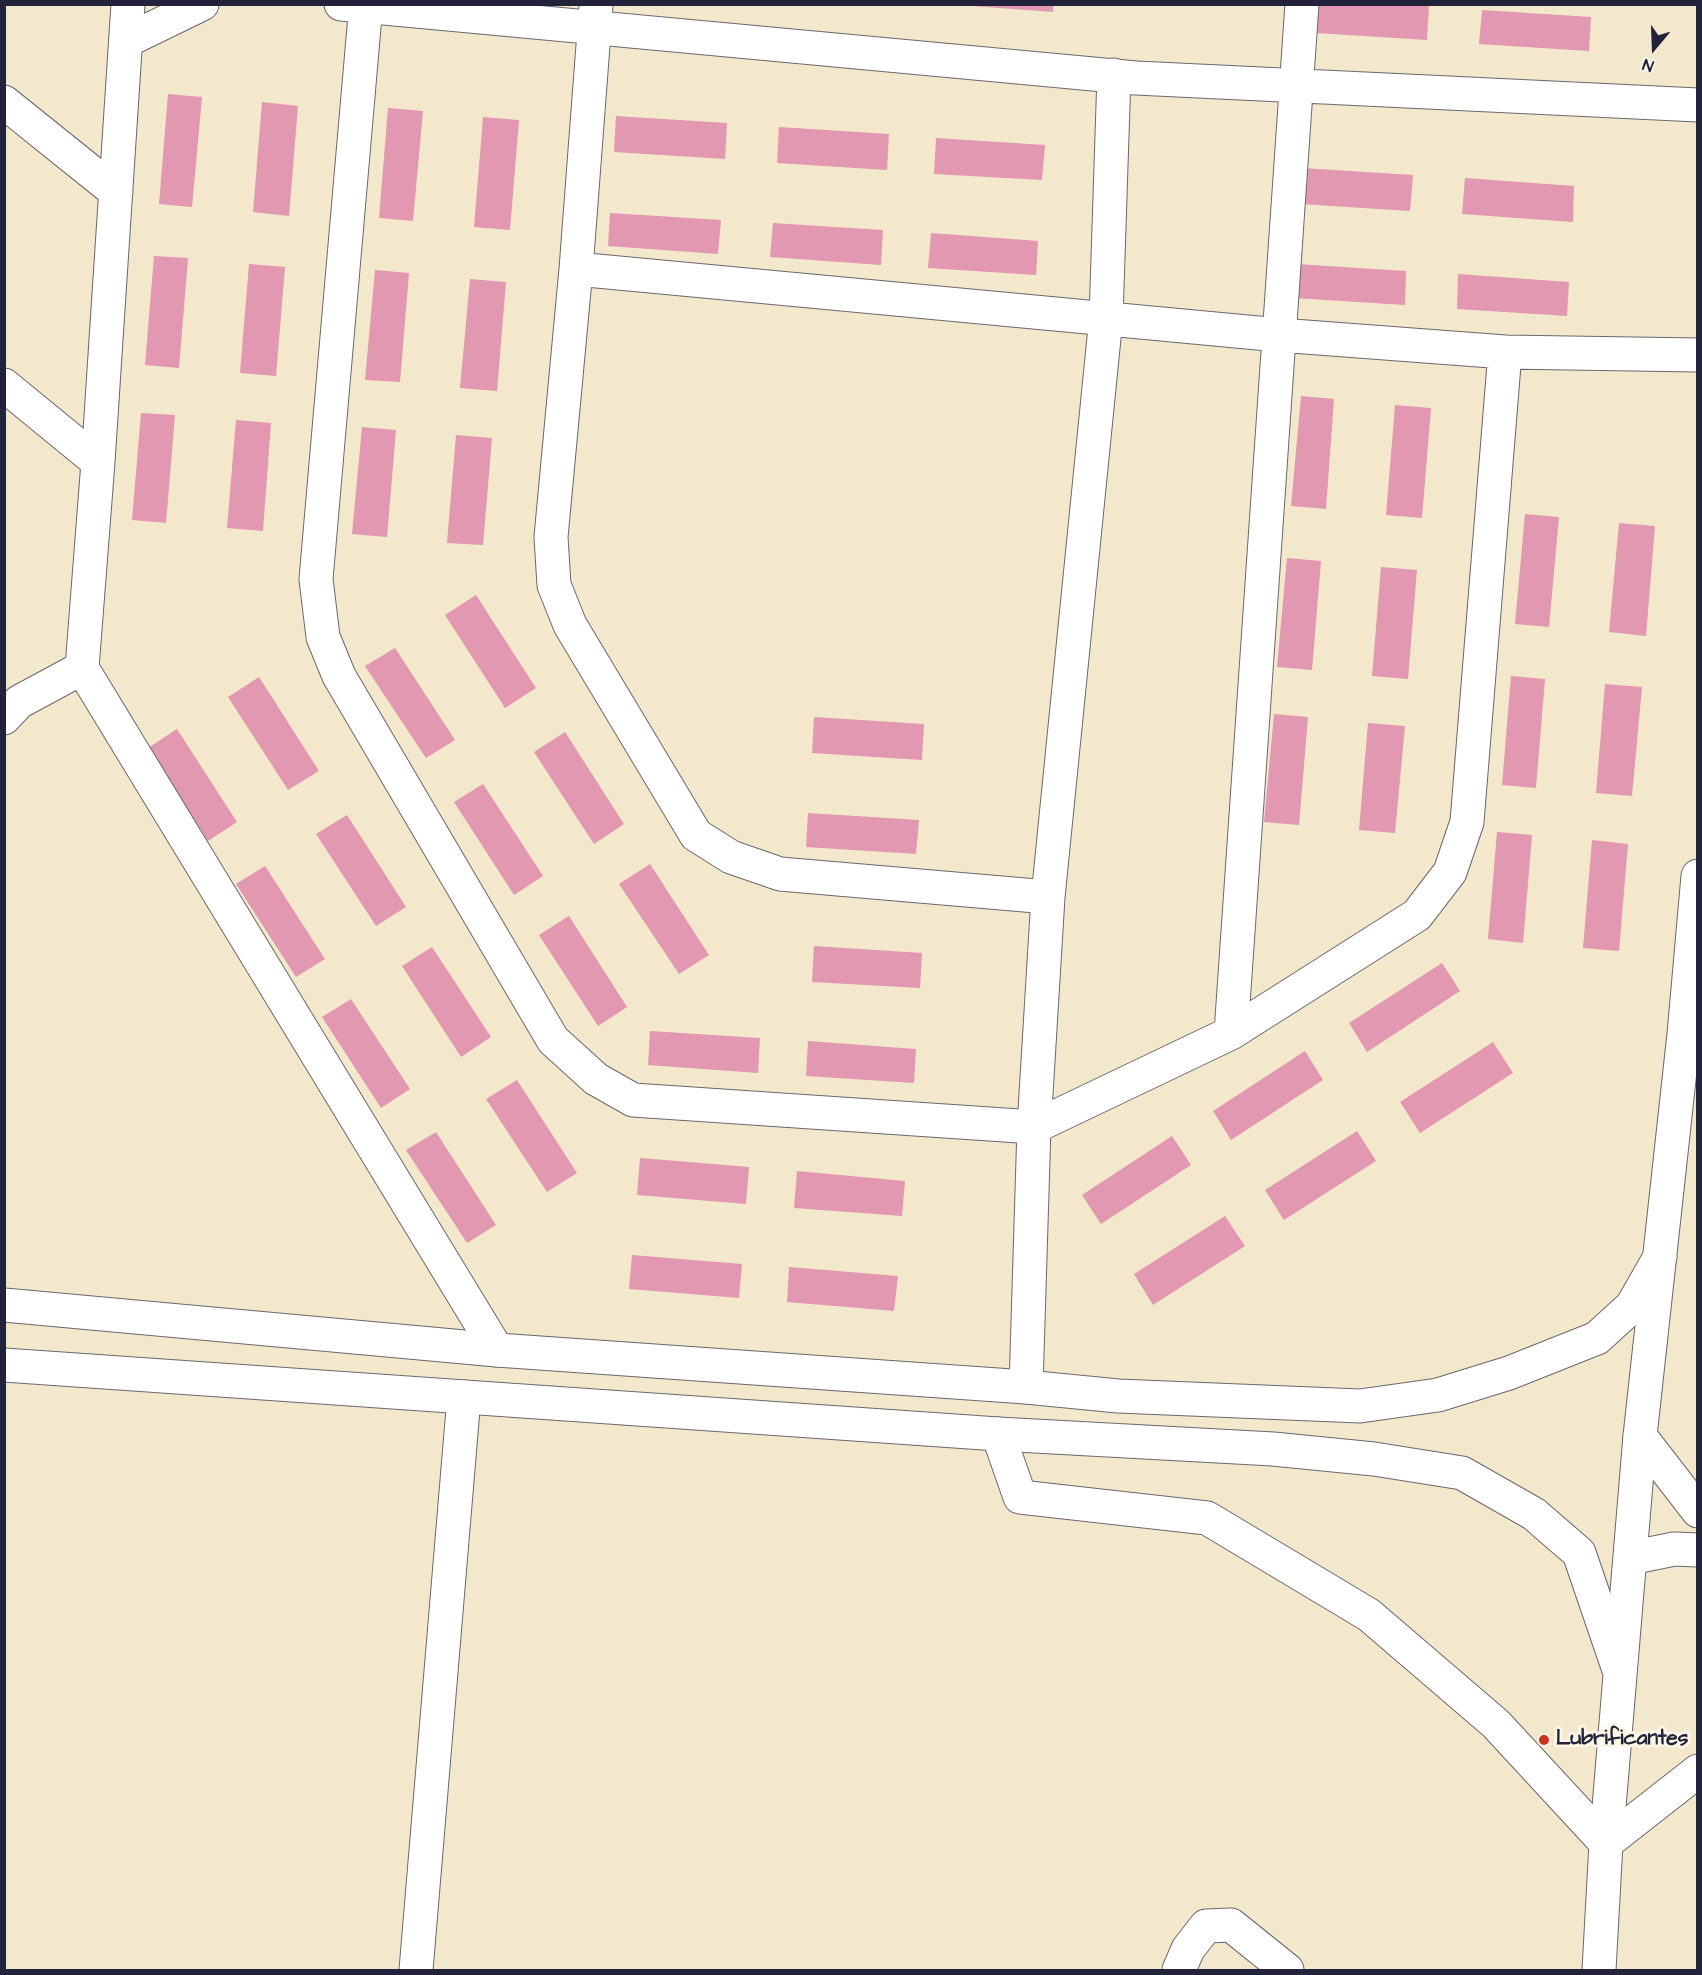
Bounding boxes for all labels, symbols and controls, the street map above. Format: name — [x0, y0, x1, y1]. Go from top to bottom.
north arrow — [1624, 18, 1684, 78]
text: N — [1640, 53, 1656, 77]
place label: Lubrificantes — [1556, 1727, 1688, 1753]
marker: Lubrificantes — [1537, 1733, 1551, 1747]

